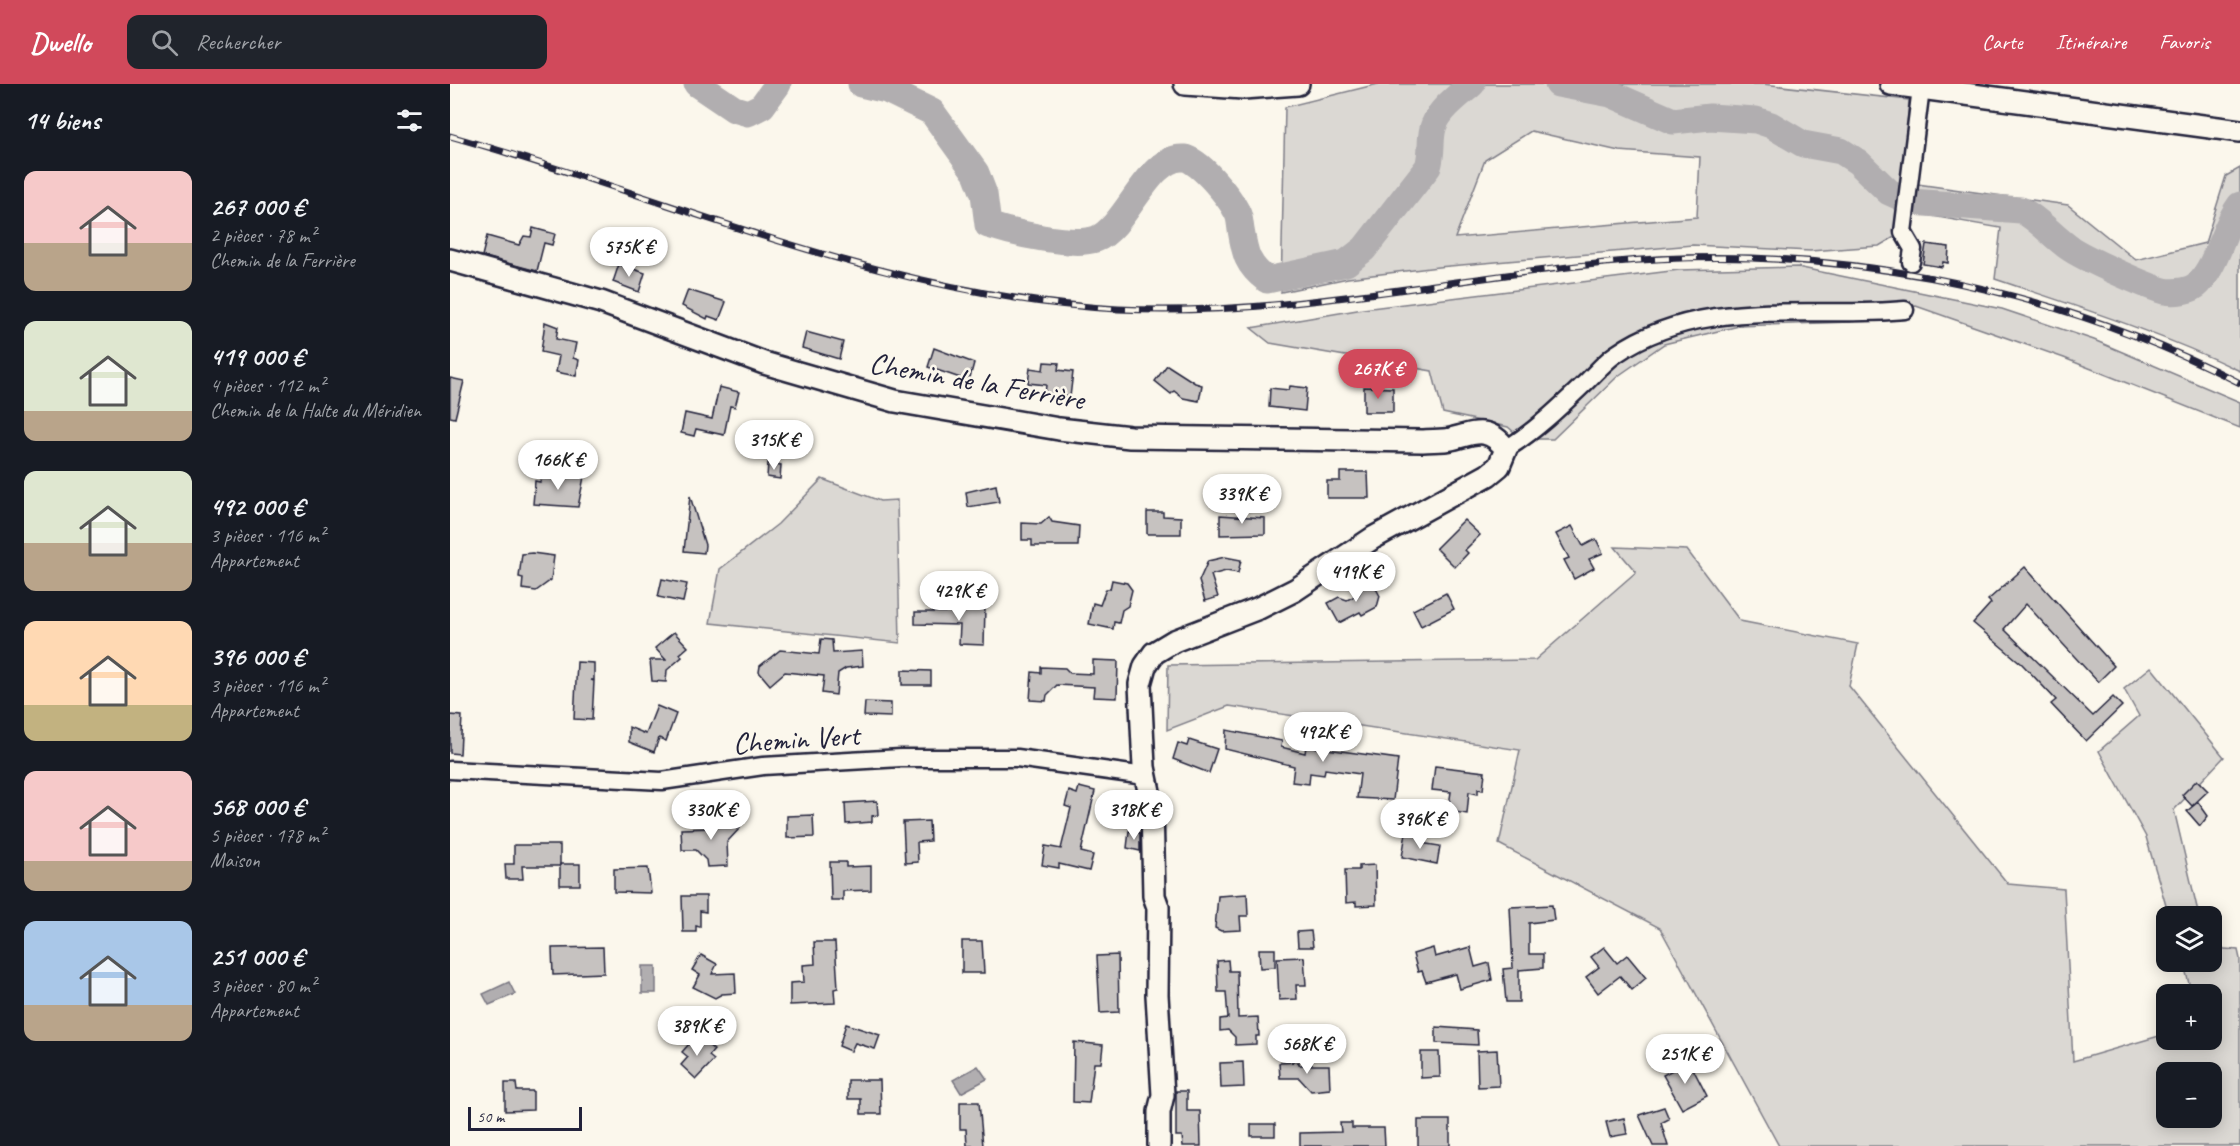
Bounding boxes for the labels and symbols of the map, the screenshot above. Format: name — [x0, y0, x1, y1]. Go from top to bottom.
pin: 575K € — [580, 227, 678, 278]
street label: Chemin de la Ferrière — [867, 343, 1089, 419]
pin: 267K € — [1329, 349, 1427, 400]
pin: 315K € — [725, 420, 823, 471]
pin: 166K € — [509, 440, 607, 491]
pin: 339K € — [1193, 474, 1291, 525]
pin: 419K € — [1307, 552, 1405, 603]
pin: 429K € — [910, 571, 1008, 622]
pin: 492K € — [1274, 712, 1372, 763]
street label: Chemin Vert — [731, 715, 864, 762]
pin: 330K € — [662, 790, 760, 841]
pin: 318K € — [1085, 790, 1183, 841]
pin: 396K € — [1371, 799, 1469, 850]
pin: 389K € — [648, 1006, 746, 1057]
pin: 568K € — [1258, 1024, 1356, 1075]
pin: 251K € — [1636, 1034, 1734, 1085]
scale bar — [468, 1104, 582, 1132]

